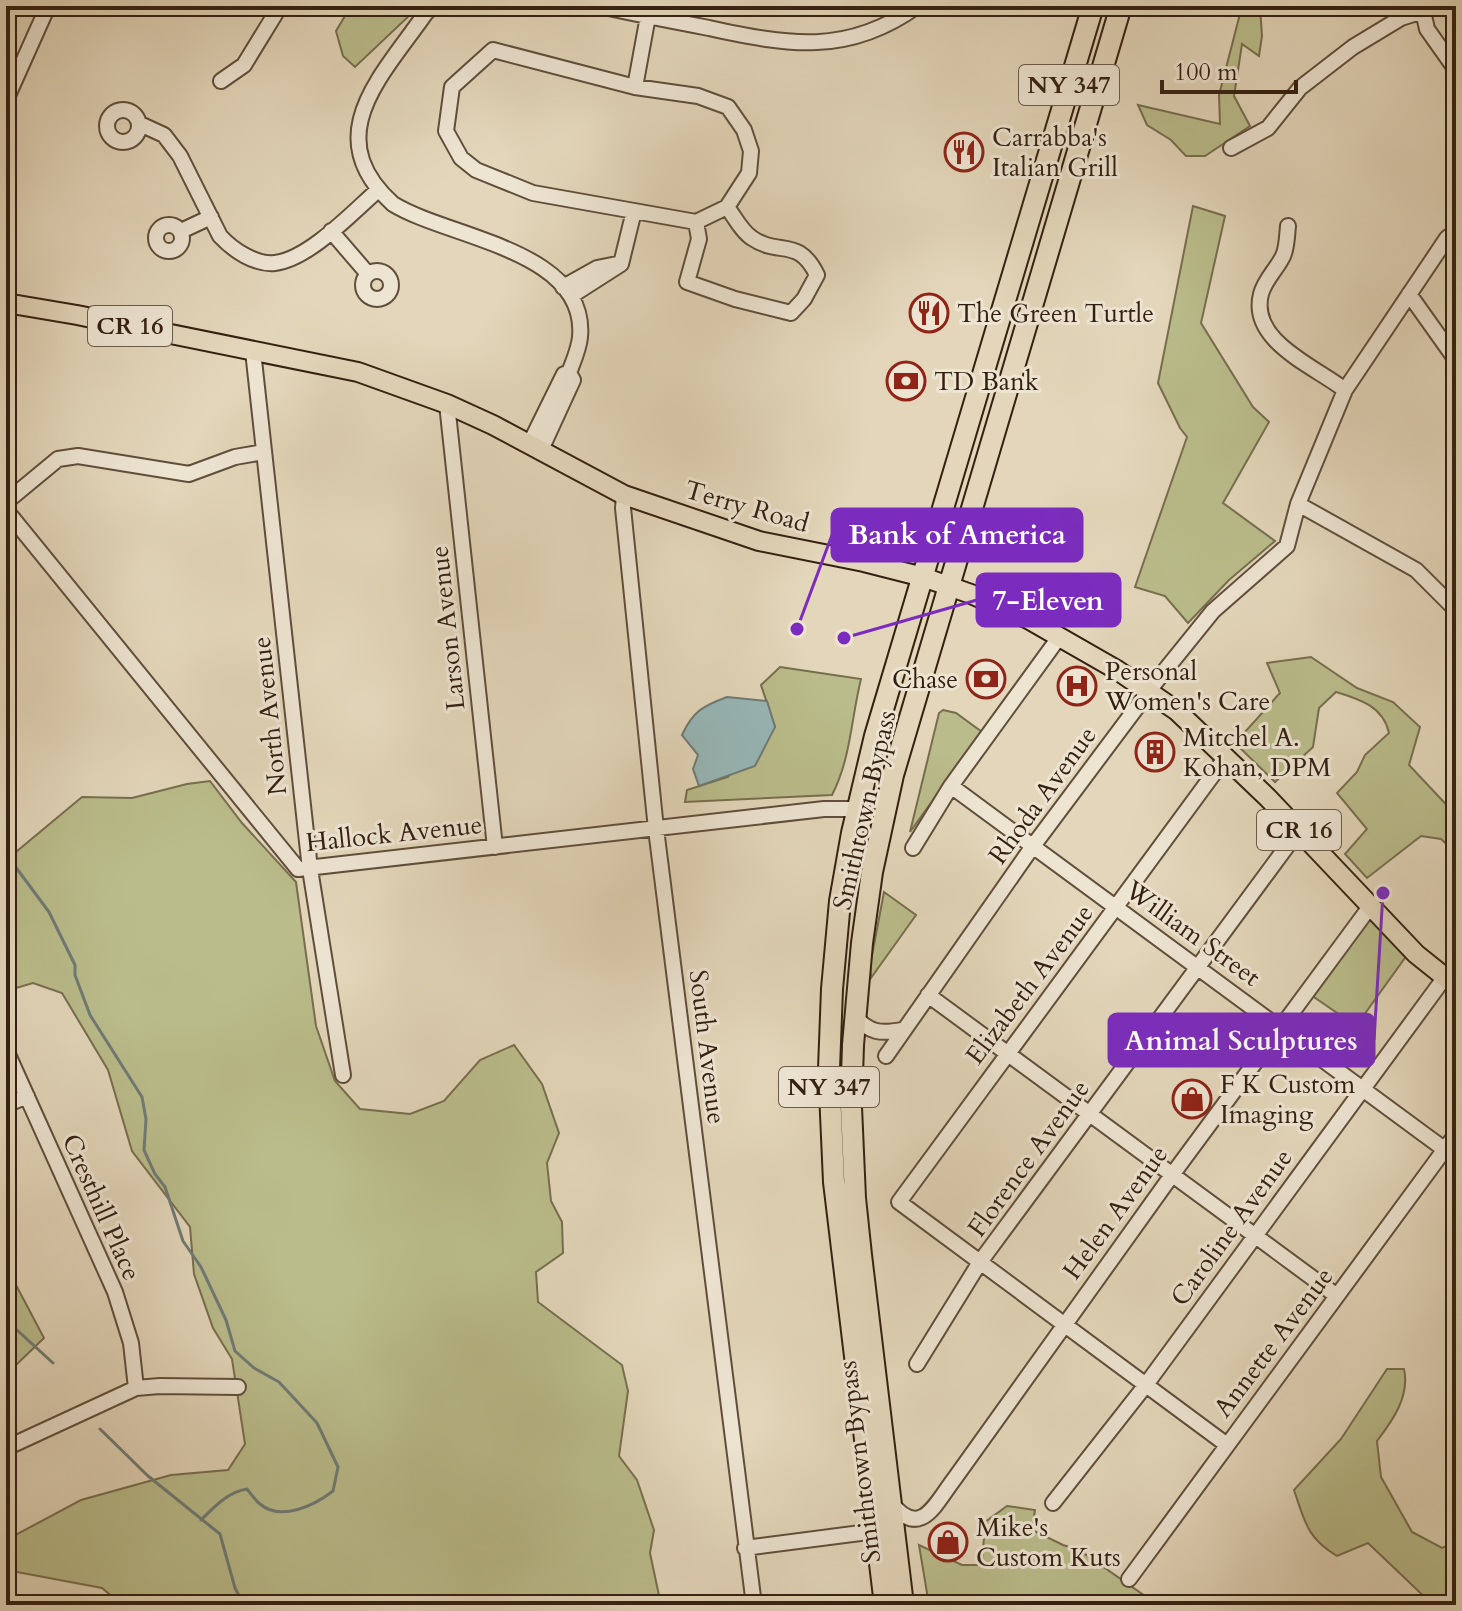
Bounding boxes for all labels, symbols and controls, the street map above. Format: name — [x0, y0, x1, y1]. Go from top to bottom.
scale bar — [1162, 44, 1296, 94]
text: 100 m — [1174, 56, 1238, 89]
road number: NY 347 — [1019, 65, 1119, 105]
place label: Carrabba's Italian Grill — [992, 120, 1118, 185]
restaurant icon: Carrabba's Italian Grill — [943, 131, 985, 173]
restaurant icon: The Green Turtle — [908, 292, 950, 334]
place label: The Green Turtle — [957, 296, 1154, 331]
road number: CR 16 — [88, 306, 172, 346]
bank icon: TD Bank — [885, 360, 927, 402]
place label: TD Bank — [934, 364, 1039, 399]
street label: Terry Road — [681, 472, 813, 541]
callout: Bank of America — [832, 509, 1082, 561]
text: Bank of America — [848, 516, 1066, 554]
street label: Larson Avenue — [421, 544, 474, 712]
callout: 7-Eleven — [977, 574, 1120, 626]
text: 7-Eleven — [992, 582, 1104, 620]
street label: North Avenue — [244, 635, 295, 797]
place label: Personal Women's Care — [1104, 654, 1270, 719]
bank icon: Chase — [965, 658, 1007, 700]
place label: Chase — [892, 662, 958, 697]
hospital icon: Personal Women's Care — [1056, 665, 1098, 707]
street label: Smithtown Bypass — [825, 707, 904, 913]
street label: Rhoda Avenue — [980, 719, 1104, 871]
place label: Mitchel A. Kohan, DPM — [1183, 720, 1331, 785]
building icon: Mitchel A. Kohan, DPM — [1134, 731, 1176, 773]
street label: Hallock Avenue — [304, 807, 484, 860]
road number: CR 16 — [1257, 810, 1341, 850]
street label: William Street — [1117, 872, 1267, 994]
street label: Elizabeth Avenue — [958, 897, 1101, 1072]
street label: South Avenue — [681, 968, 734, 1126]
callout: Animal Sculptures — [1109, 1014, 1374, 1066]
text: Animal Sculptures — [1124, 1022, 1358, 1060]
road number: NY 347 — [779, 1067, 879, 1107]
place label: F K Custom Imaging — [1220, 1067, 1355, 1132]
street label: Florence Avenue — [959, 1073, 1097, 1244]
shop icon: F K Custom Imaging — [1171, 1078, 1213, 1120]
street label: Cresthill Place — [54, 1128, 149, 1286]
street label: Helen Avenue — [1055, 1138, 1176, 1287]
street label: Caroline Avenue — [1162, 1142, 1300, 1313]
street label: Annette Avenue — [1205, 1260, 1341, 1424]
street label: Smithtown Bypass — [830, 1359, 889, 1565]
place label: Mike's Custom Kuts — [976, 1510, 1121, 1575]
shop icon: Mike's Custom Kuts — [927, 1521, 969, 1563]

